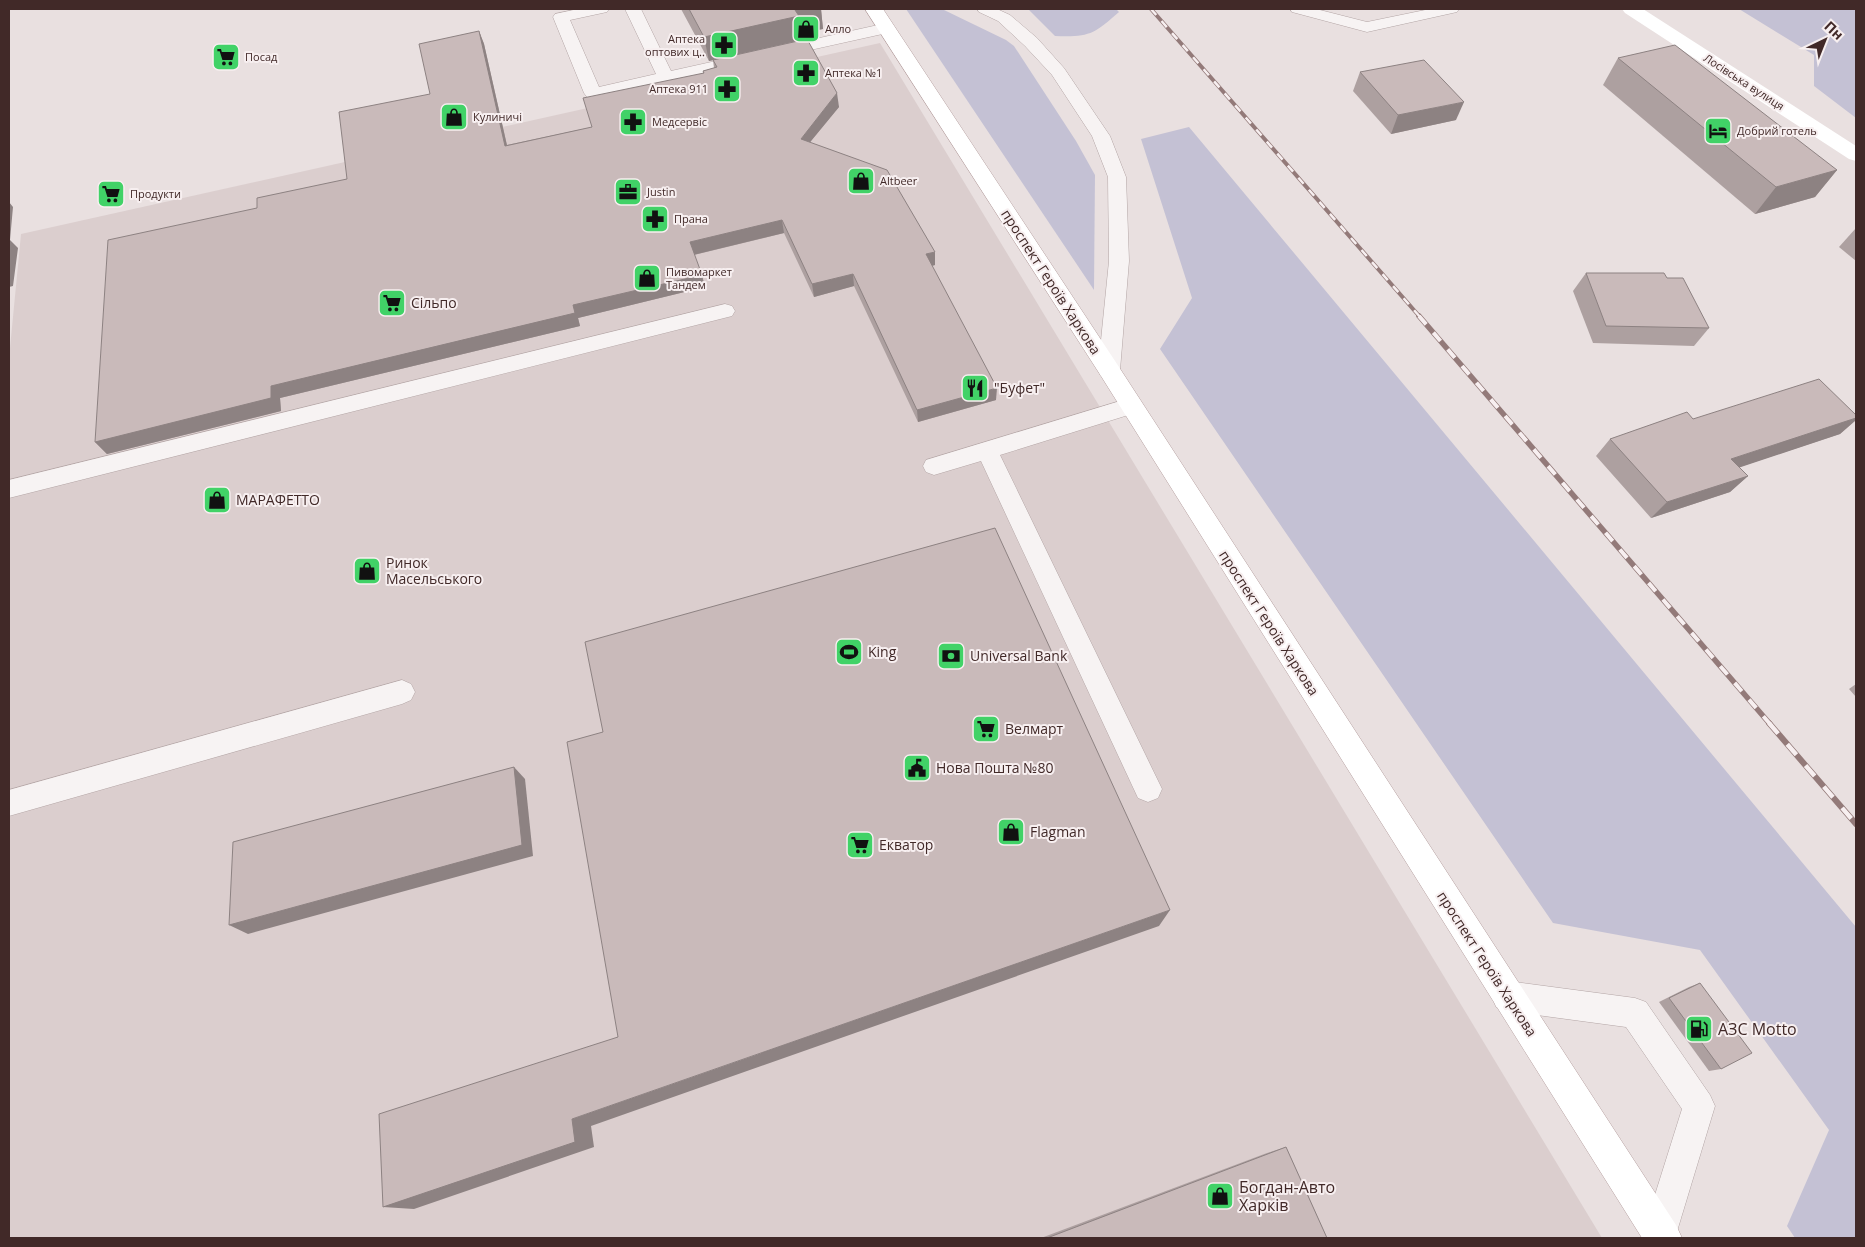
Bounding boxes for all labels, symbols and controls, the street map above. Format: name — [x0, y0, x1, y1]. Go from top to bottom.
shop icon: Алло — [791, 14, 821, 44]
north arrow — [1800, 15, 1850, 65]
text: Пн — [1821, 16, 1848, 44]
place label: Алло — [825, 21, 852, 36]
pharmacy icon: Аптека оптових ц‥ — [709, 30, 739, 60]
place label: Аптека оптових ц‥ — [645, 31, 705, 59]
supermarket icon: Посад — [211, 42, 241, 72]
place label: Посад — [245, 49, 278, 64]
street label: Лосівська вулиця — [1701, 50, 1787, 113]
pharmacy icon: Аптека №1 — [791, 58, 821, 88]
place label: Аптека №1 — [825, 65, 882, 80]
pharmacy icon: Аптека 911 — [712, 74, 742, 104]
place label: Аптека 911 — [649, 81, 708, 96]
shop icon: Кулиничі — [439, 102, 469, 132]
pharmacy icon: Медсервіс — [618, 107, 648, 137]
place label: Кулиничі — [473, 109, 522, 124]
place label: Медсервіс — [652, 114, 707, 129]
hotel icon: Добрий готель — [1703, 116, 1733, 146]
place label: Добрий готель — [1737, 123, 1817, 138]
shop icon: Altbeer — [846, 166, 876, 196]
place label: Altbeer — [880, 173, 918, 188]
office icon: Justin — [613, 177, 643, 207]
supermarket icon: Продукти — [96, 179, 126, 209]
place label: Justin — [646, 184, 675, 199]
place label: Продукти — [130, 186, 181, 201]
pharmacy icon: Прана — [640, 204, 670, 234]
street label: проспект Героїв Харкова — [997, 205, 1106, 358]
place label: Прана — [674, 211, 708, 226]
shop icon: Пивомаркет Тандем — [632, 263, 662, 293]
place label: Пивомаркет Тандем — [666, 264, 732, 292]
supermarket icon: Сільпо — [377, 288, 407, 318]
place label: Сільпо — [411, 293, 457, 312]
restaurant icon: "Буфет" — [960, 373, 990, 403]
place label: "Буфет" — [994, 378, 1045, 397]
shop icon: МАРАФЕТТО — [202, 485, 232, 515]
place label: МАРАФЕТТО — [236, 490, 320, 509]
street label: проспект Героїв Харкова — [1215, 546, 1324, 699]
place label: Ринок Масельського — [386, 553, 482, 588]
shop icon: Ринок Масельського — [352, 556, 382, 586]
sports icon: King — [834, 637, 864, 667]
bank icon: Universal Bank — [936, 641, 966, 671]
place label: King — [868, 642, 897, 661]
place label: Universal Bank — [970, 646, 1068, 665]
supermarket icon: Велмарт — [971, 714, 1001, 744]
place label: Велмарт — [1005, 719, 1064, 738]
public building icon: Нова Пошта №80 — [902, 753, 932, 783]
place label: Нова Пошта №80 — [936, 758, 1054, 777]
shop icon: Flagman — [996, 817, 1026, 847]
place label: Flagman — [1030, 822, 1085, 841]
supermarket icon: Екватор — [845, 830, 875, 860]
place label: Екватор — [879, 835, 933, 854]
street label: проспект Героїв Харкова — [1433, 887, 1542, 1040]
fuel station icon: АЗС Motto — [1684, 1014, 1714, 1044]
place label: АЗС Motto — [1718, 1018, 1797, 1040]
place label: Богдан-Авто Харків — [1239, 1176, 1335, 1216]
shop icon: Богдан-Авто Харків — [1205, 1181, 1235, 1211]

